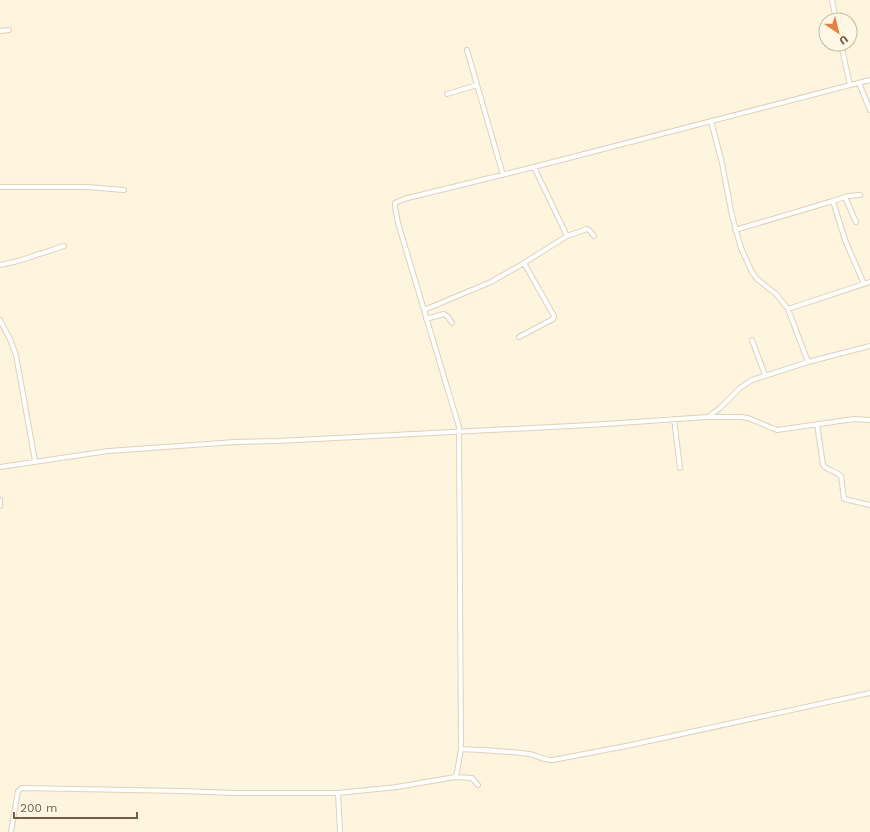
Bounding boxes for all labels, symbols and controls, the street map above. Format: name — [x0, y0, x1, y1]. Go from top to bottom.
north arrow — [818, 12, 858, 52]
text: U — [836, 32, 850, 47]
scale bar — [14, 794, 137, 820]
text: 200 m — [20, 801, 57, 815]

